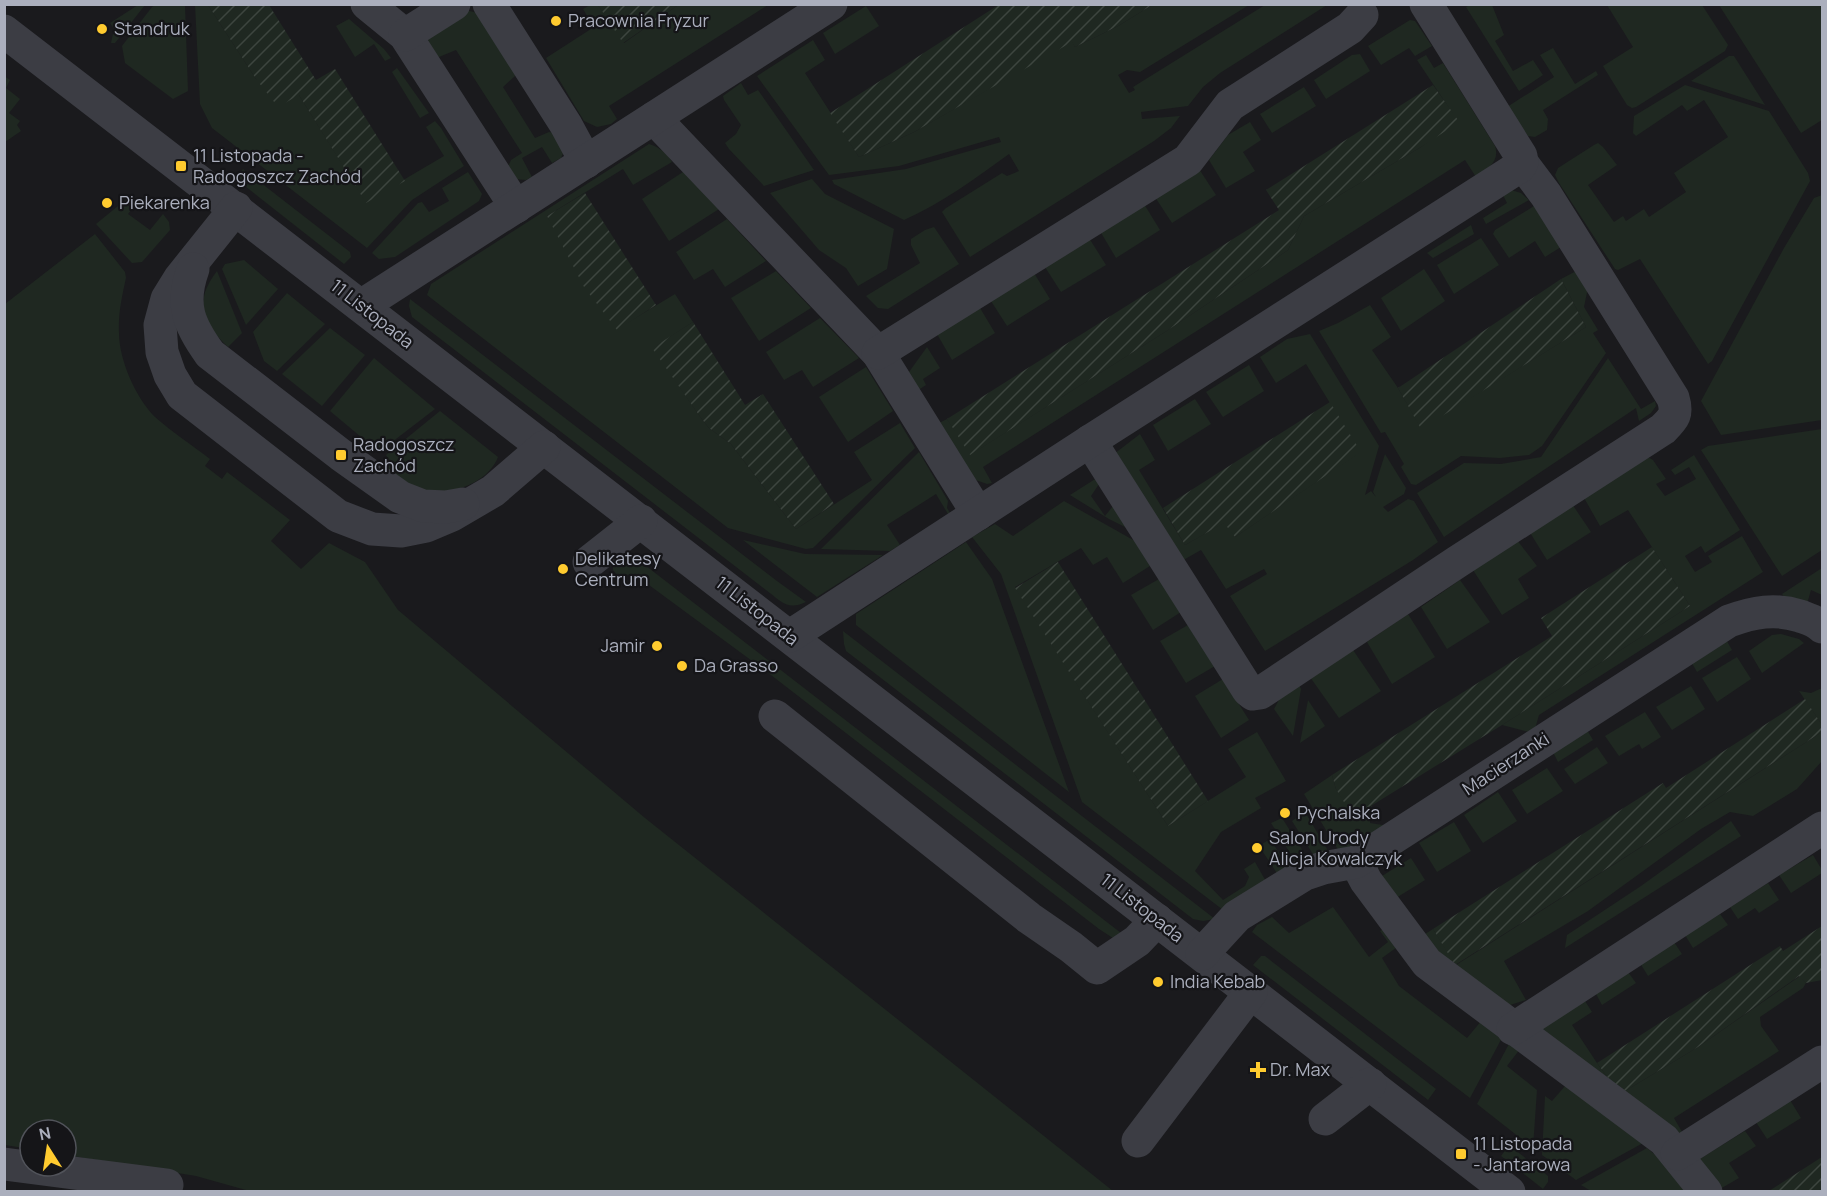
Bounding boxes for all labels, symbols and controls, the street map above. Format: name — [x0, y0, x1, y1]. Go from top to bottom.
place label: Pracownia Fryzur — [568, 8, 709, 32]
marker: Pracownia Fryzur — [549, 14, 563, 28]
place label: Standruk — [114, 16, 191, 40]
marker: Standruk — [95, 22, 109, 36]
place label: 11 Listopada - Radogoszcz Zachód — [193, 143, 361, 188]
marker: 11 Listopada - Radogoszcz Zachód — [174, 159, 188, 173]
place label: Piekarenka — [119, 190, 210, 214]
marker: Piekarenka — [100, 196, 114, 210]
street label: 11 Listopada — [326, 273, 419, 353]
place label: Radogoszcz Zachód — [353, 432, 455, 477]
marker: Radogoszcz Zachód — [334, 448, 348, 462]
place label: Delikatesy Centrum — [575, 546, 661, 591]
marker: Delikatesy Centrum — [556, 562, 570, 576]
street label: 11 Listopada — [711, 570, 804, 650]
place label: Jamir — [601, 633, 645, 657]
marker: Jamir — [650, 639, 664, 653]
place label: Da Grasso — [694, 653, 778, 677]
marker: Da Grasso — [675, 659, 689, 673]
street label: Macierzanki — [1457, 726, 1553, 800]
place label: Pychalska — [1297, 800, 1380, 824]
marker: Pychalska — [1278, 806, 1292, 820]
place label: Salon Urody Alicja Kowalczyk — [1269, 825, 1403, 870]
marker: Salon Urody Alicja Kowalczyk — [1250, 841, 1264, 855]
street label: 11 Listopada — [1096, 867, 1189, 947]
place label: India Kebab — [1170, 969, 1265, 993]
marker: India Kebab — [1151, 975, 1165, 989]
place label: Dr. Max — [1270, 1057, 1330, 1081]
marker: Dr. Max — [1251, 1063, 1265, 1077]
north arrow — [18, 1118, 78, 1178]
text: N — [37, 1121, 53, 1145]
place label: 11 Listopada - Jantarowa — [1473, 1131, 1572, 1176]
marker: 11 Listopada - Jantarowa — [1454, 1147, 1468, 1161]

